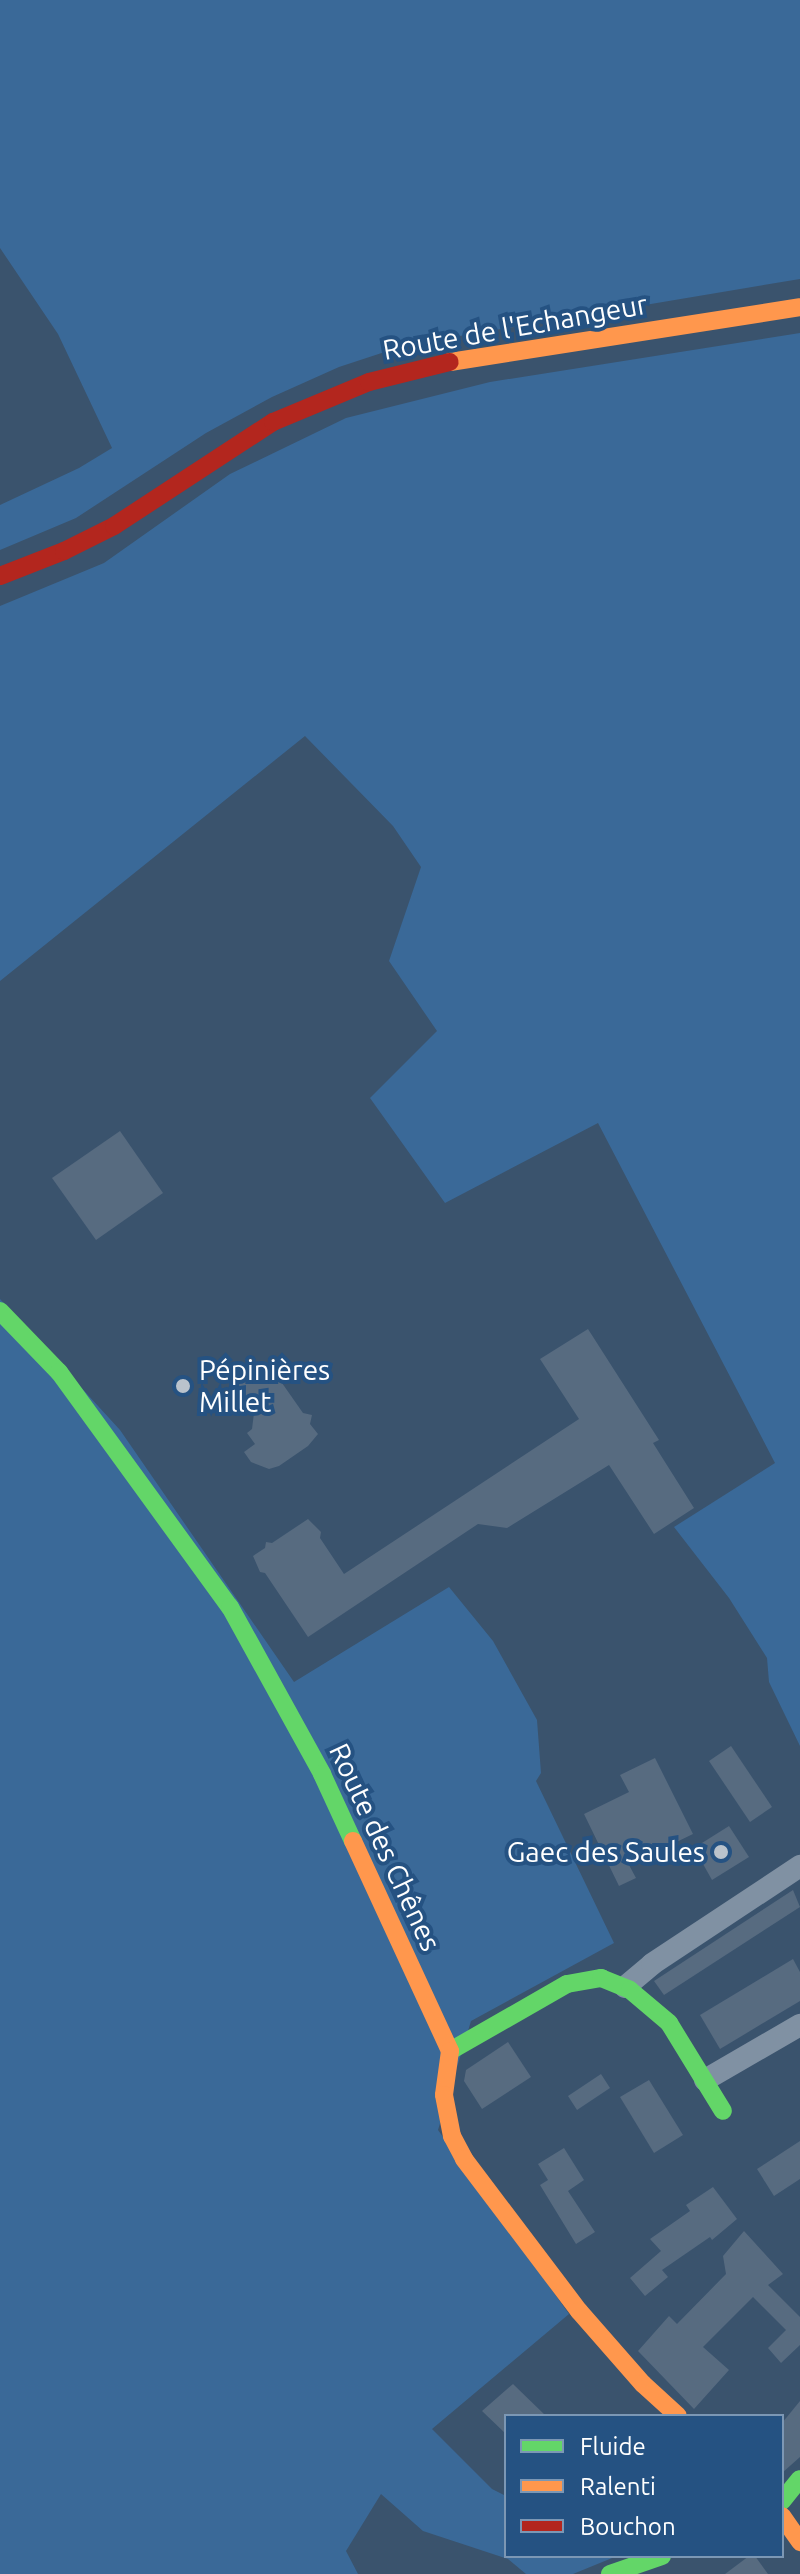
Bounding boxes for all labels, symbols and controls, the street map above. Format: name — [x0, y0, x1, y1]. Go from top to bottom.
street label: Route de l'Echangeur — [380, 287, 650, 367]
place label: Pépinières Millet — [199, 1353, 330, 1419]
marker: Pépinières Millet — [174, 1377, 192, 1395]
street label: Route des Chênes — [322, 1738, 448, 1956]
place label: Gaec des Saules — [507, 1835, 705, 1869]
marker: Gaec des Saules — [712, 1843, 730, 1861]
legend — [504, 2414, 784, 2558]
text: Fluide — [580, 2433, 646, 2460]
text: Ralenti — [580, 2473, 656, 2500]
text: Bouchon — [580, 2513, 676, 2540]

